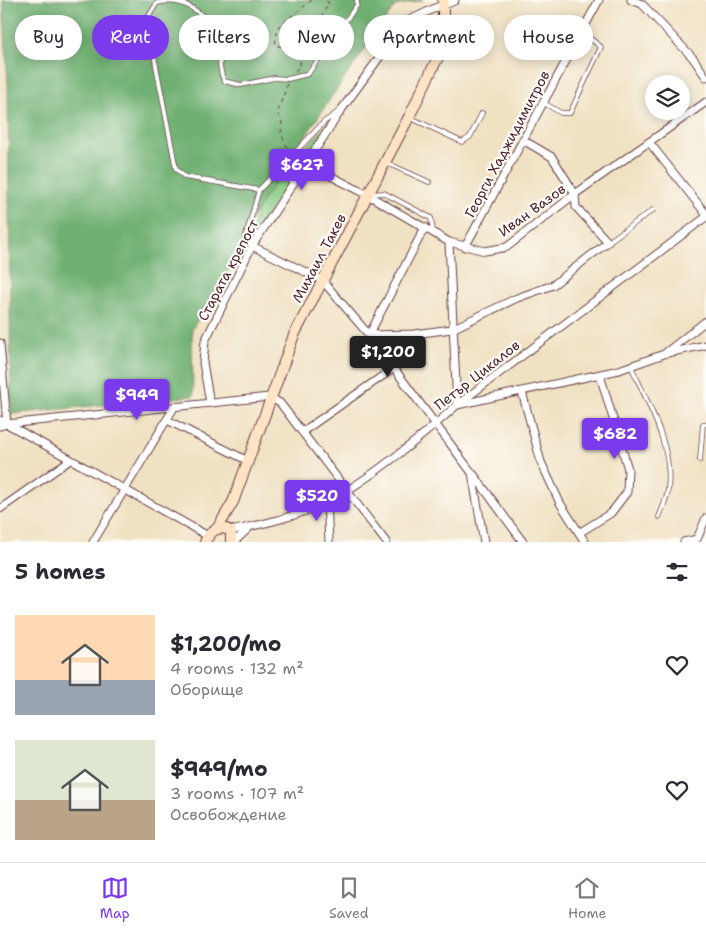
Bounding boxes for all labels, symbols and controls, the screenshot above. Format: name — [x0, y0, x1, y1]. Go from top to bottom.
chip: Buy — [15, 15, 82, 60]
chip: Rent — [92, 15, 169, 60]
chip: Filters — [179, 15, 269, 60]
chip: New — [279, 15, 354, 60]
chip: Apartment — [364, 15, 494, 60]
chip: House — [504, 15, 593, 60]
street label: Георги Хаджидимитров — [461, 67, 553, 221]
map controls — [645, 75, 690, 120]
button: layers — [645, 75, 690, 120]
pin: $627 — [272, 148, 332, 191]
text: $627 — [280, 154, 324, 175]
street label: Иван Вазов — [495, 180, 569, 240]
street label: Михаил Такев — [288, 210, 350, 306]
street label: Старата крепост — [194, 215, 263, 324]
pin: $1,200 — [347, 336, 429, 378]
street label: Петър Цикалов — [431, 336, 523, 414]
text: $1,200 — [361, 341, 415, 362]
pin: $949 — [107, 378, 167, 421]
text: $949 — [115, 384, 159, 405]
pin: $682 — [585, 418, 645, 460]
text: $682 — [593, 423, 637, 444]
pin: $520 — [287, 480, 347, 522]
text: $520 — [296, 485, 338, 506]
text: 5 homes — [15, 558, 106, 586]
icon: filters — [663, 558, 691, 586]
text: $1,200/mo — [170, 630, 281, 658]
icon: home — [55, 635, 115, 695]
icon: heart — [663, 651, 691, 679]
text: 4 rooms · 132 m² — [170, 658, 304, 679]
text: Оборище — [170, 679, 244, 700]
text: $949/mo — [170, 755, 268, 783]
icon: home — [55, 760, 115, 820]
icon: heart — [663, 776, 691, 804]
text: 3 rooms · 107 m² — [170, 783, 304, 804]
text: Освобождение — [170, 804, 287, 825]
tab: Map — [100, 874, 130, 922]
tab: Saved — [329, 874, 369, 922]
tab: Home — [568, 874, 606, 922]

